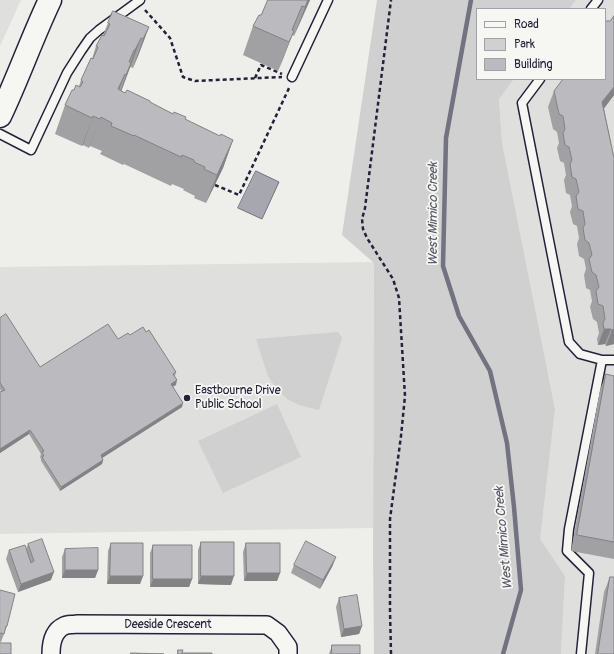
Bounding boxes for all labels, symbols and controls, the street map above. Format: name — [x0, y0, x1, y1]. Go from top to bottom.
legend — [476, 8, 606, 80]
text: Road — [514, 17, 539, 32]
text: Park — [514, 37, 535, 52]
text: Building — [514, 57, 553, 72]
water label: West Mimico Creek — [426, 162, 442, 266]
place label: Eastbourne Drive Public School — [195, 384, 281, 412]
marker: Eastbourne Drive Public School — [182, 393, 192, 403]
water label: West Mimico Creek — [492, 486, 516, 590]
street label: Deeside Crescent — [124, 618, 212, 632]

